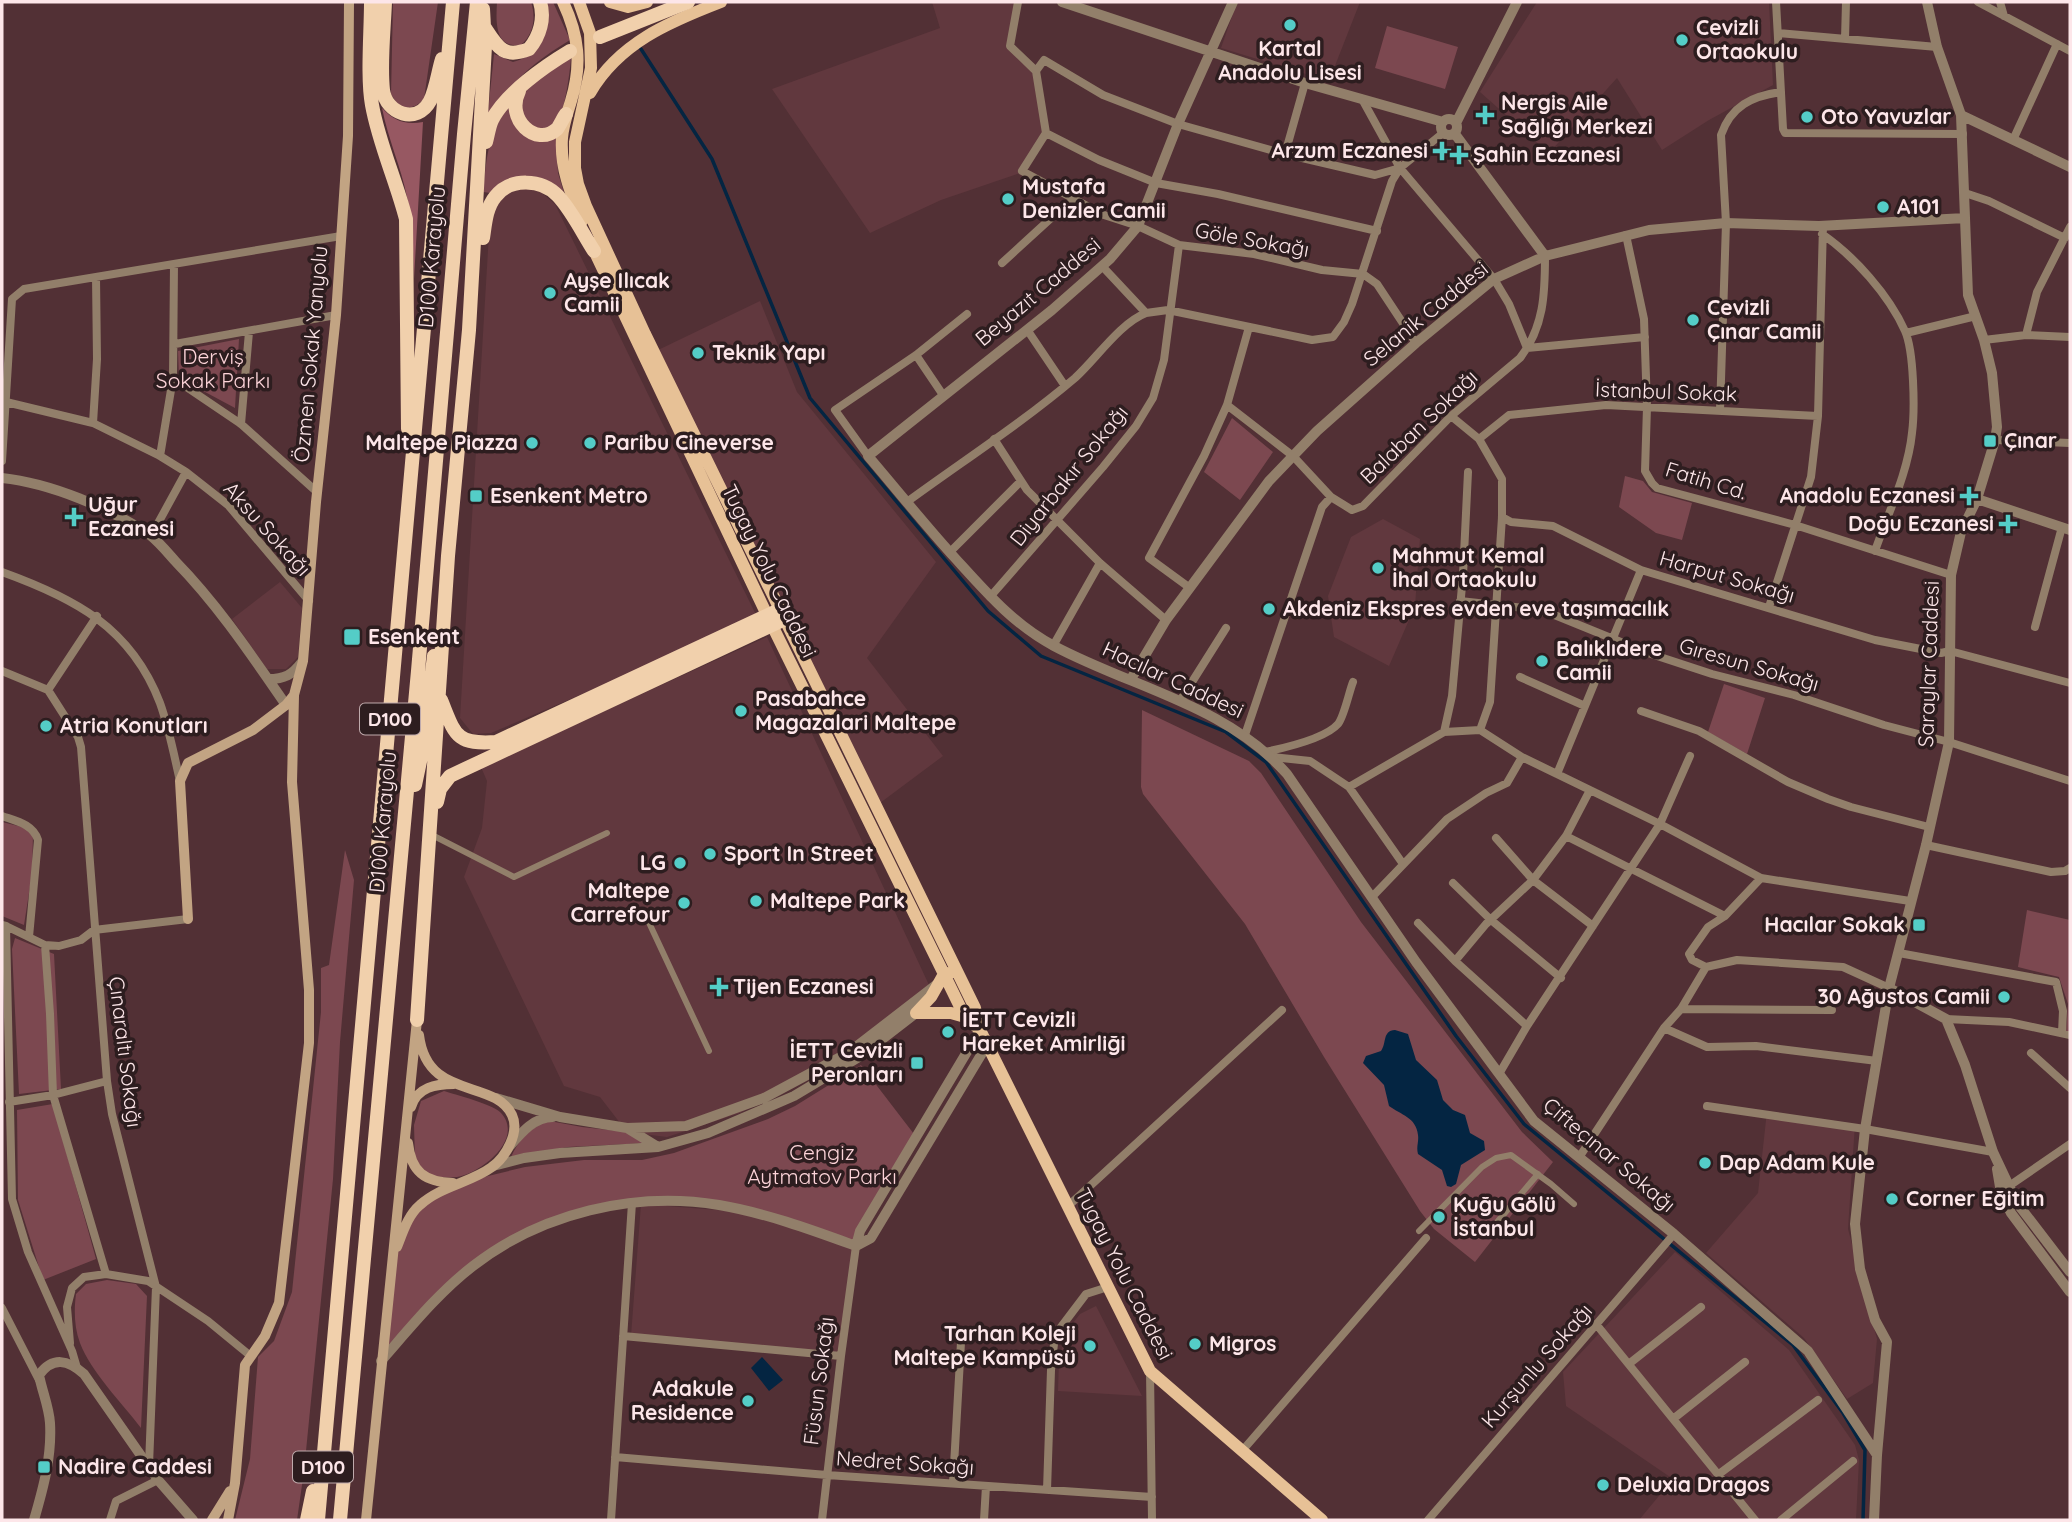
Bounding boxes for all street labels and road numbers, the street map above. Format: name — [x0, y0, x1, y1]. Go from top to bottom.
street label: D100 Karayolu — [412, 185, 450, 329]
street label: Göle Sokağı — [1193, 216, 1311, 262]
street label: Beyazıt Caddesi — [969, 231, 1105, 351]
street label: Özmen Sokak Yanyolu — [288, 245, 332, 463]
street label: Selanik Caddesi — [1358, 255, 1493, 371]
street label: Balaban Sokağı — [1354, 364, 1482, 489]
street label: İstanbul Sokak — [1595, 376, 1737, 406]
street label: Diyarbakır Sokağı — [1004, 400, 1133, 551]
street label: Fatih Cd. — [1662, 455, 1750, 505]
street label: Aksu Sokağı — [219, 476, 317, 581]
street label: Tugay Yolu Caddesi — [717, 480, 823, 661]
street label: Harput Sokağı — [1657, 544, 1798, 608]
street label: Saraylar Caddesi — [1912, 580, 1944, 748]
street label: Gıresun Sokağı — [1676, 632, 1822, 696]
street label: Hacılar Caddesi — [1099, 635, 1248, 723]
road number: D100 — [360, 704, 420, 734]
street label: D100 Karayolu — [363, 750, 401, 894]
street label: Çınaraltı Sokağı — [104, 975, 148, 1129]
street label: Çifteçınar Sokağı — [1538, 1091, 1681, 1217]
street label: Tugay Yolu Caddesi — [1070, 1183, 1179, 1364]
street label: Kurşunlu Sokağı — [1475, 1298, 1597, 1433]
street label: Füsun Sokağı — [797, 1315, 839, 1447]
street label: Nedret Sokağı — [835, 1444, 975, 1480]
road number: D100 — [293, 1452, 353, 1483]

